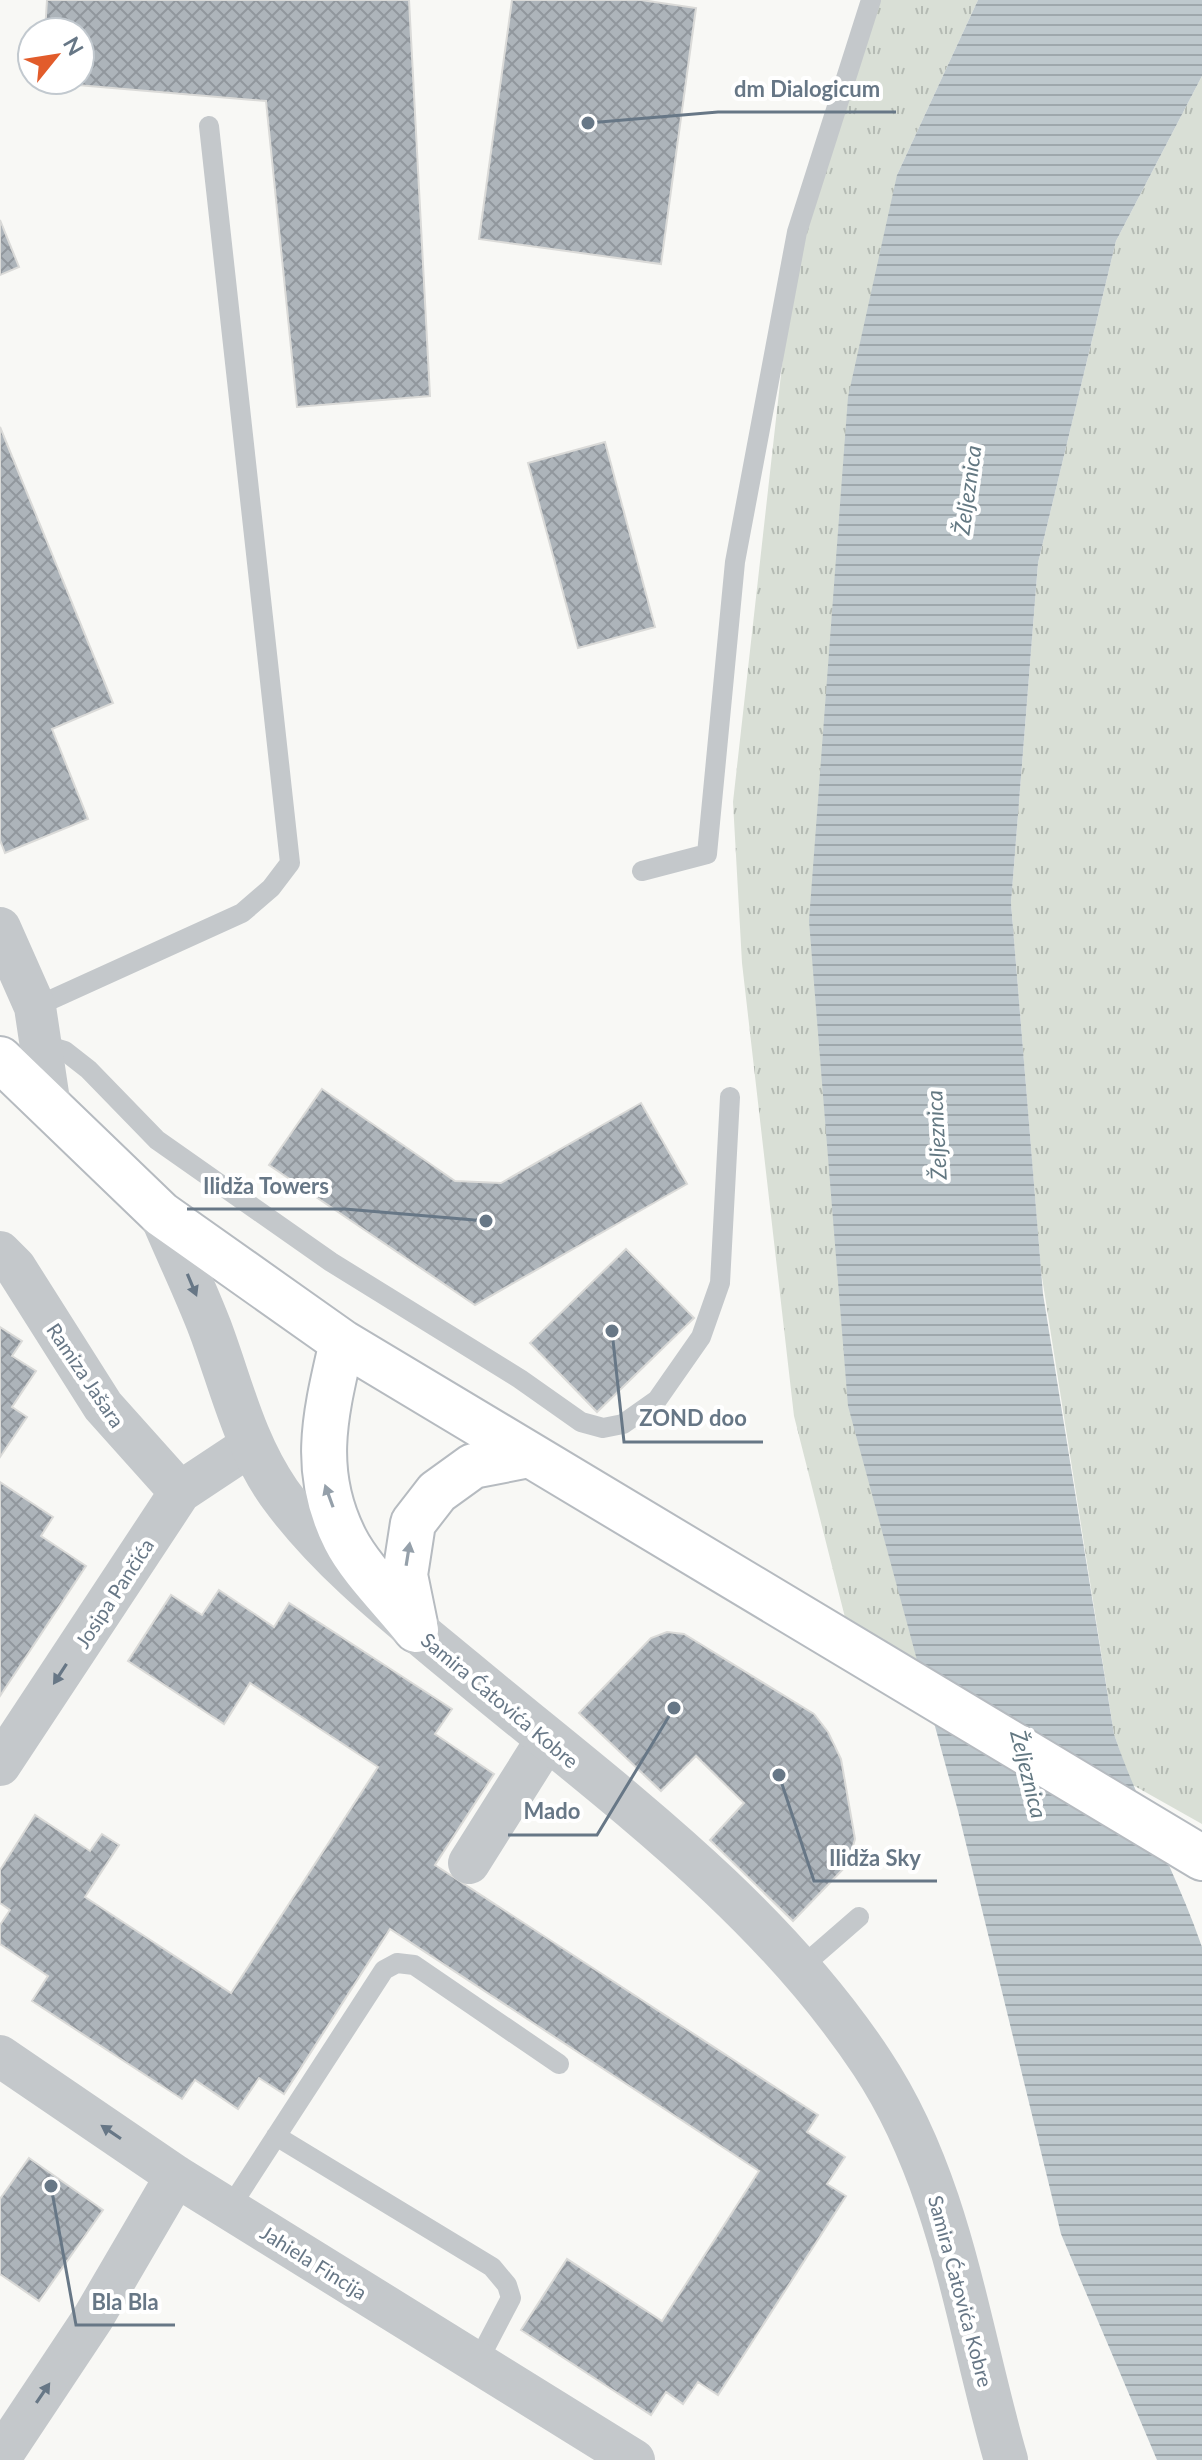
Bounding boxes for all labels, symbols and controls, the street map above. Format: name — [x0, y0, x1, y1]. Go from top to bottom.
north arrow — [16, 16, 96, 96]
text: N — [58, 32, 90, 60]
callout: dm Dialogicum — [718, 66, 896, 112]
text: dm Dialogicum — [734, 75, 880, 102]
water label: Željeznica — [947, 444, 987, 537]
water label: Željeznica — [920, 1089, 952, 1182]
callout: Ilidža Towers — [187, 1163, 345, 1209]
text: Ilidža Towers — [203, 1172, 329, 1199]
one-way arrow — [185, 1274, 198, 1297]
street label: Ramiza Jašara — [42, 1318, 130, 1432]
callout: ZOND doo — [624, 1396, 763, 1442]
text: ZOND doo — [639, 1404, 747, 1431]
one-way arrow — [322, 1484, 335, 1508]
street label: Josipa Pančića — [70, 1534, 158, 1652]
one-way arrow — [402, 1541, 415, 1566]
street label: Samira Ćatovića Kobre — [417, 1627, 583, 1773]
one-way arrow — [53, 1663, 68, 1684]
water label: Željeznica — [1005, 1726, 1053, 1821]
callout: Mado — [508, 1789, 597, 1835]
text: Mado — [524, 1797, 580, 1824]
callout: Ilidža Sky — [814, 1835, 937, 1881]
text: Ilidža Sky — [829, 1844, 921, 1871]
one-way arrow — [101, 2125, 122, 2140]
street label: Samira Ćatovića Kobre — [924, 2192, 998, 2390]
street label: Jahiela Fincija — [256, 2220, 372, 2304]
callout: Bla Bla — [76, 2279, 175, 2325]
text: Bla Bla — [91, 2288, 159, 2315]
one-way arrow — [35, 2382, 50, 2404]

